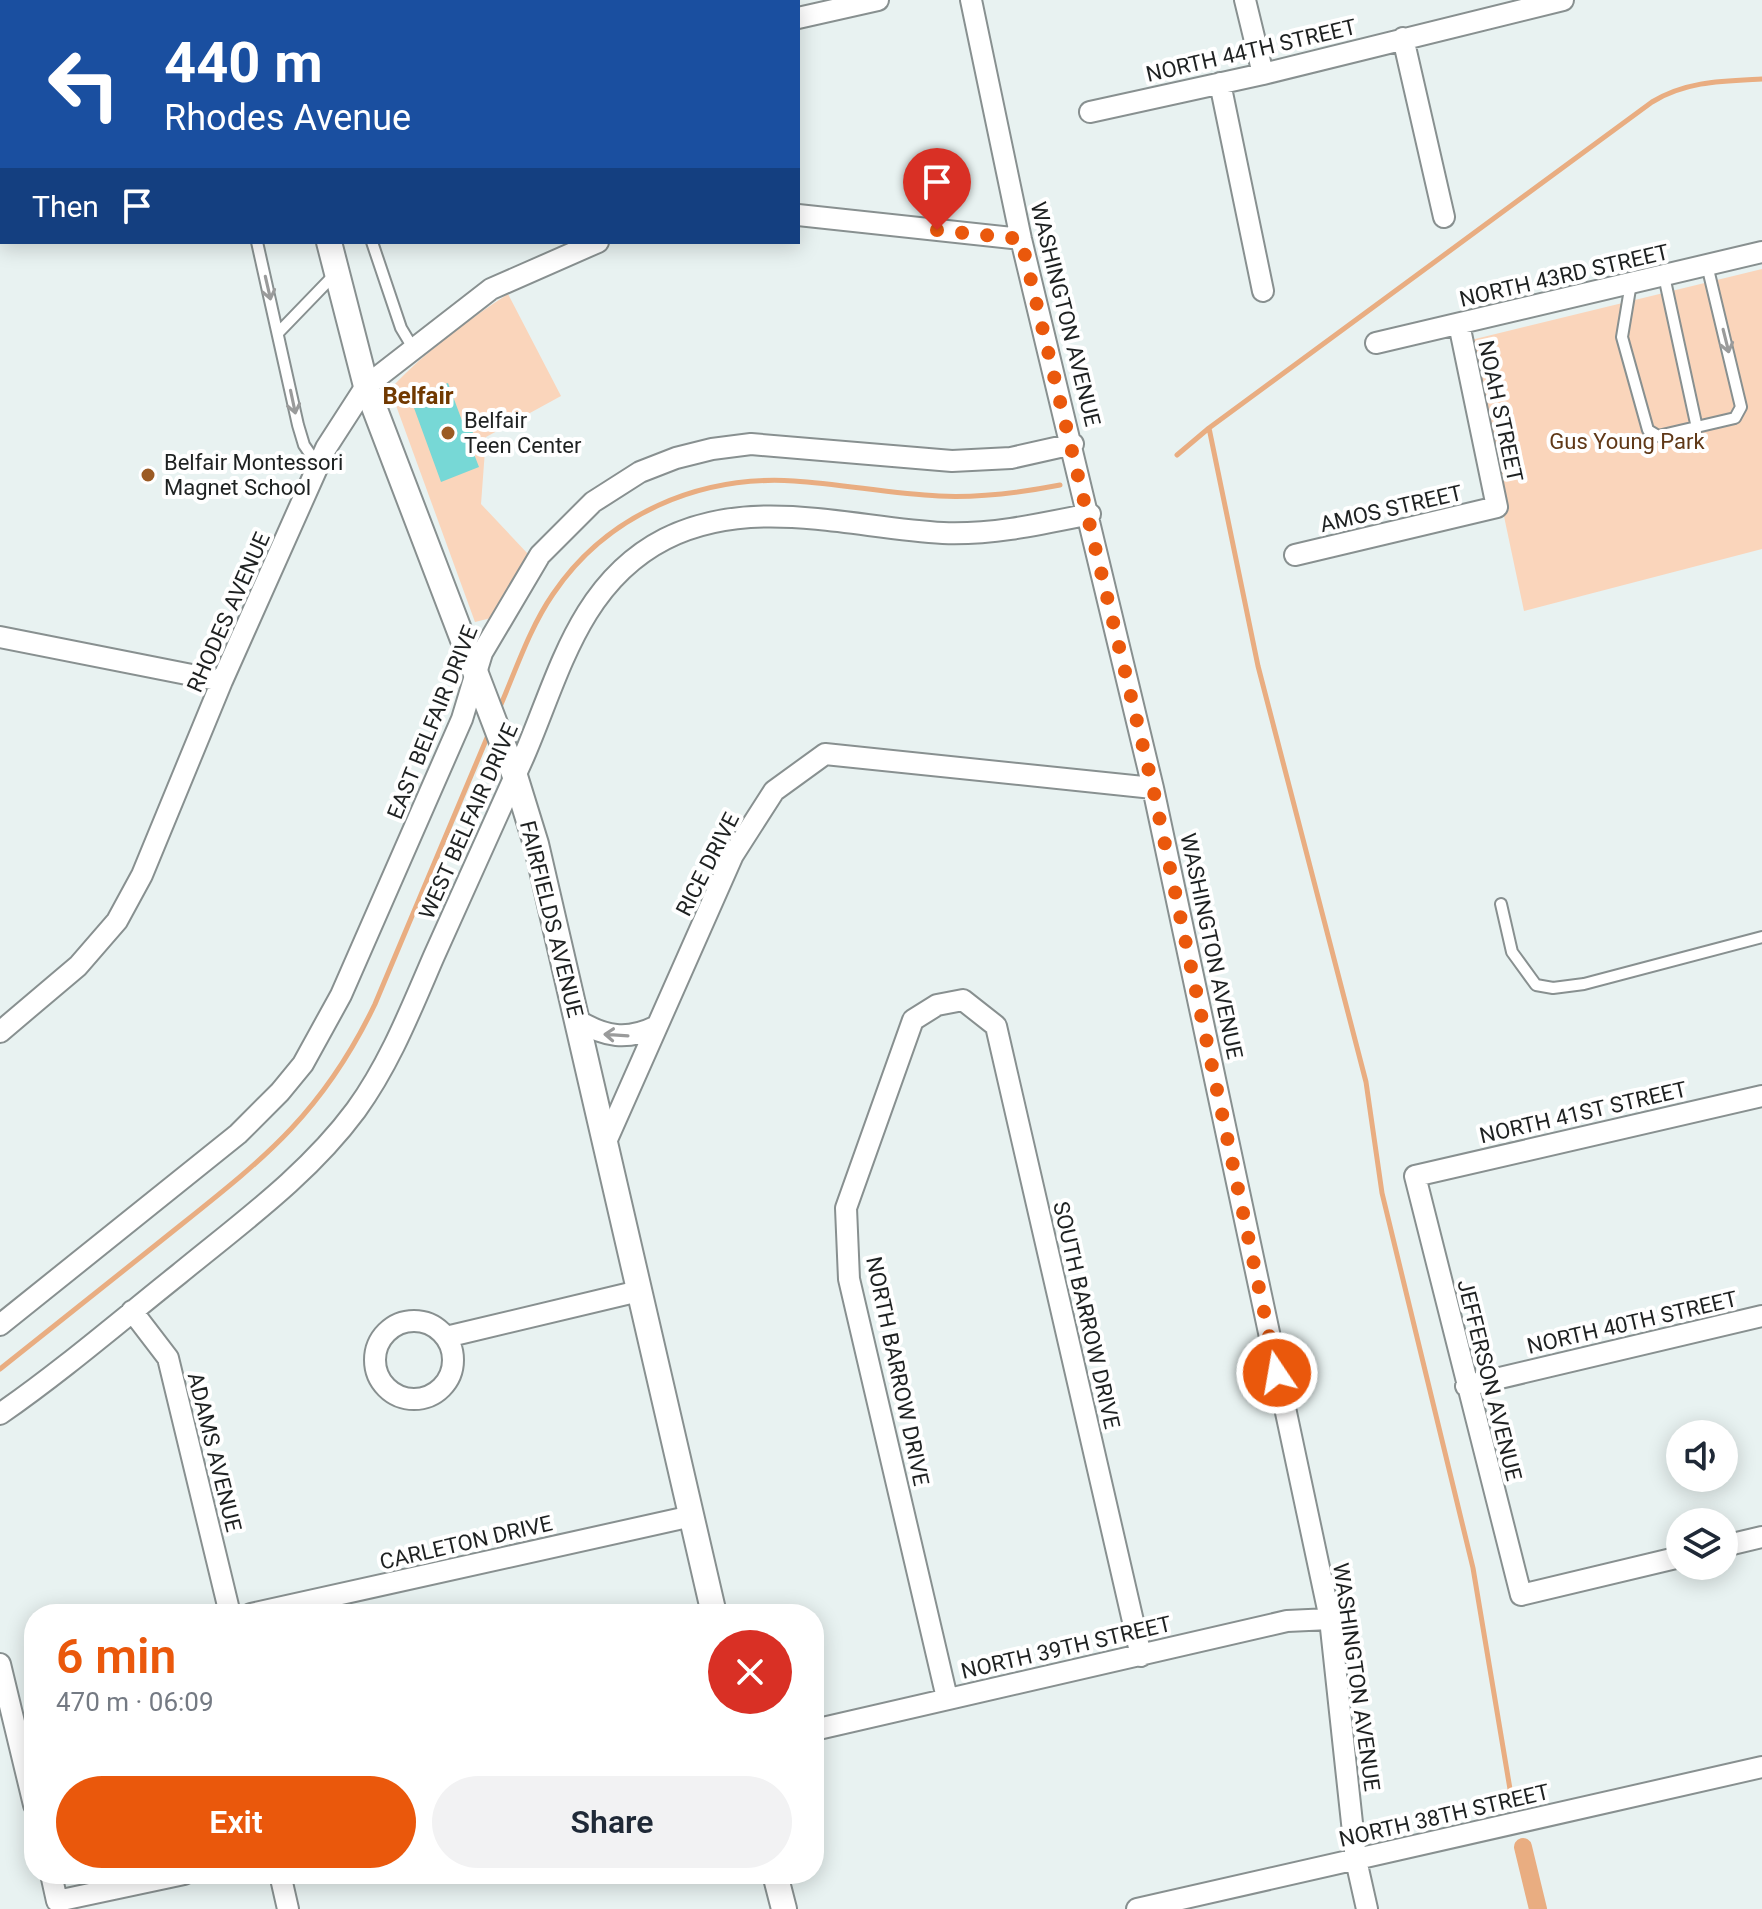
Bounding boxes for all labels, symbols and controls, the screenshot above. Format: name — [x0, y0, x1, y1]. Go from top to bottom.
street label: NORTH 44TH STREET — [1144, 14, 1359, 87]
text: 440 m — [164, 30, 323, 96]
icon: left — [32, 32, 136, 136]
text: Rhodes Avenue — [164, 97, 411, 139]
pin — [903, 148, 971, 230]
icon: arrive — [915, 160, 959, 204]
icon: arrive — [115, 184, 159, 228]
text: Then — [32, 189, 99, 224]
street label: WASHINGTON AVENUE — [1026, 199, 1106, 429]
street label: NORTH 43RD STREET — [1457, 239, 1671, 312]
one-way arrow — [261, 274, 276, 300]
one-way arrow — [1719, 328, 1734, 354]
street label: NOAH STREET — [1473, 338, 1528, 484]
district label: Belfair — [382, 382, 454, 410]
one-way arrow — [286, 388, 301, 414]
place label: Belfair Teen Center — [464, 408, 582, 458]
marker: Belfair Teen Center — [439, 424, 457, 442]
park label: Gus Young Park — [1549, 429, 1706, 454]
place label: Belfair Montessori Magnet School — [164, 450, 343, 500]
marker: Belfair Montessori Magnet School — [139, 466, 157, 484]
street label: AMOS STREET — [1318, 480, 1465, 537]
street label: RHODES AVENUE — [182, 528, 275, 696]
street label: EAST BELFAIR DRIVE — [382, 622, 483, 823]
street label: WEST BELFAIR DRIVE — [414, 720, 523, 923]
street label: RICE DRIVE — [671, 809, 744, 920]
street label: FAIRFIELDS AVENUE — [515, 818, 588, 1020]
street label: WASHINGTON AVENUE — [1175, 831, 1248, 1061]
one-way arrow — [603, 1027, 630, 1042]
street label: NORTH 41ST STREET — [1477, 1076, 1689, 1148]
street label: SOUTH BARROW DRIVE — [1048, 1199, 1125, 1431]
street label: NORTH BARROW DRIVE — [861, 1254, 934, 1488]
street label: JEFFERSON AVENUE — [1452, 1277, 1527, 1483]
street label: NORTH 40TH STREET — [1525, 1286, 1740, 1359]
position arrow — [1235, 1331, 1319, 1415]
street label: ADAMS AVENUE — [183, 1370, 246, 1534]
map controls — [1666, 1420, 1738, 1580]
button: sound — [1666, 1420, 1738, 1492]
button: layers — [1666, 1508, 1738, 1580]
street label: CARLETON DRIVE — [377, 1510, 555, 1575]
street label: WASHINGTON AVENUE — [1328, 1561, 1385, 1793]
street label: NORTH 39TH STREET — [959, 1611, 1174, 1684]
text: 6 min — [56, 1628, 176, 1685]
button: close — [708, 1630, 792, 1714]
text: 470 m · 06:09 — [56, 1687, 214, 1717]
button: Exit — [56, 1776, 416, 1868]
button: Share — [432, 1776, 792, 1868]
street label: NORTH 38TH STREET — [1337, 1779, 1552, 1852]

